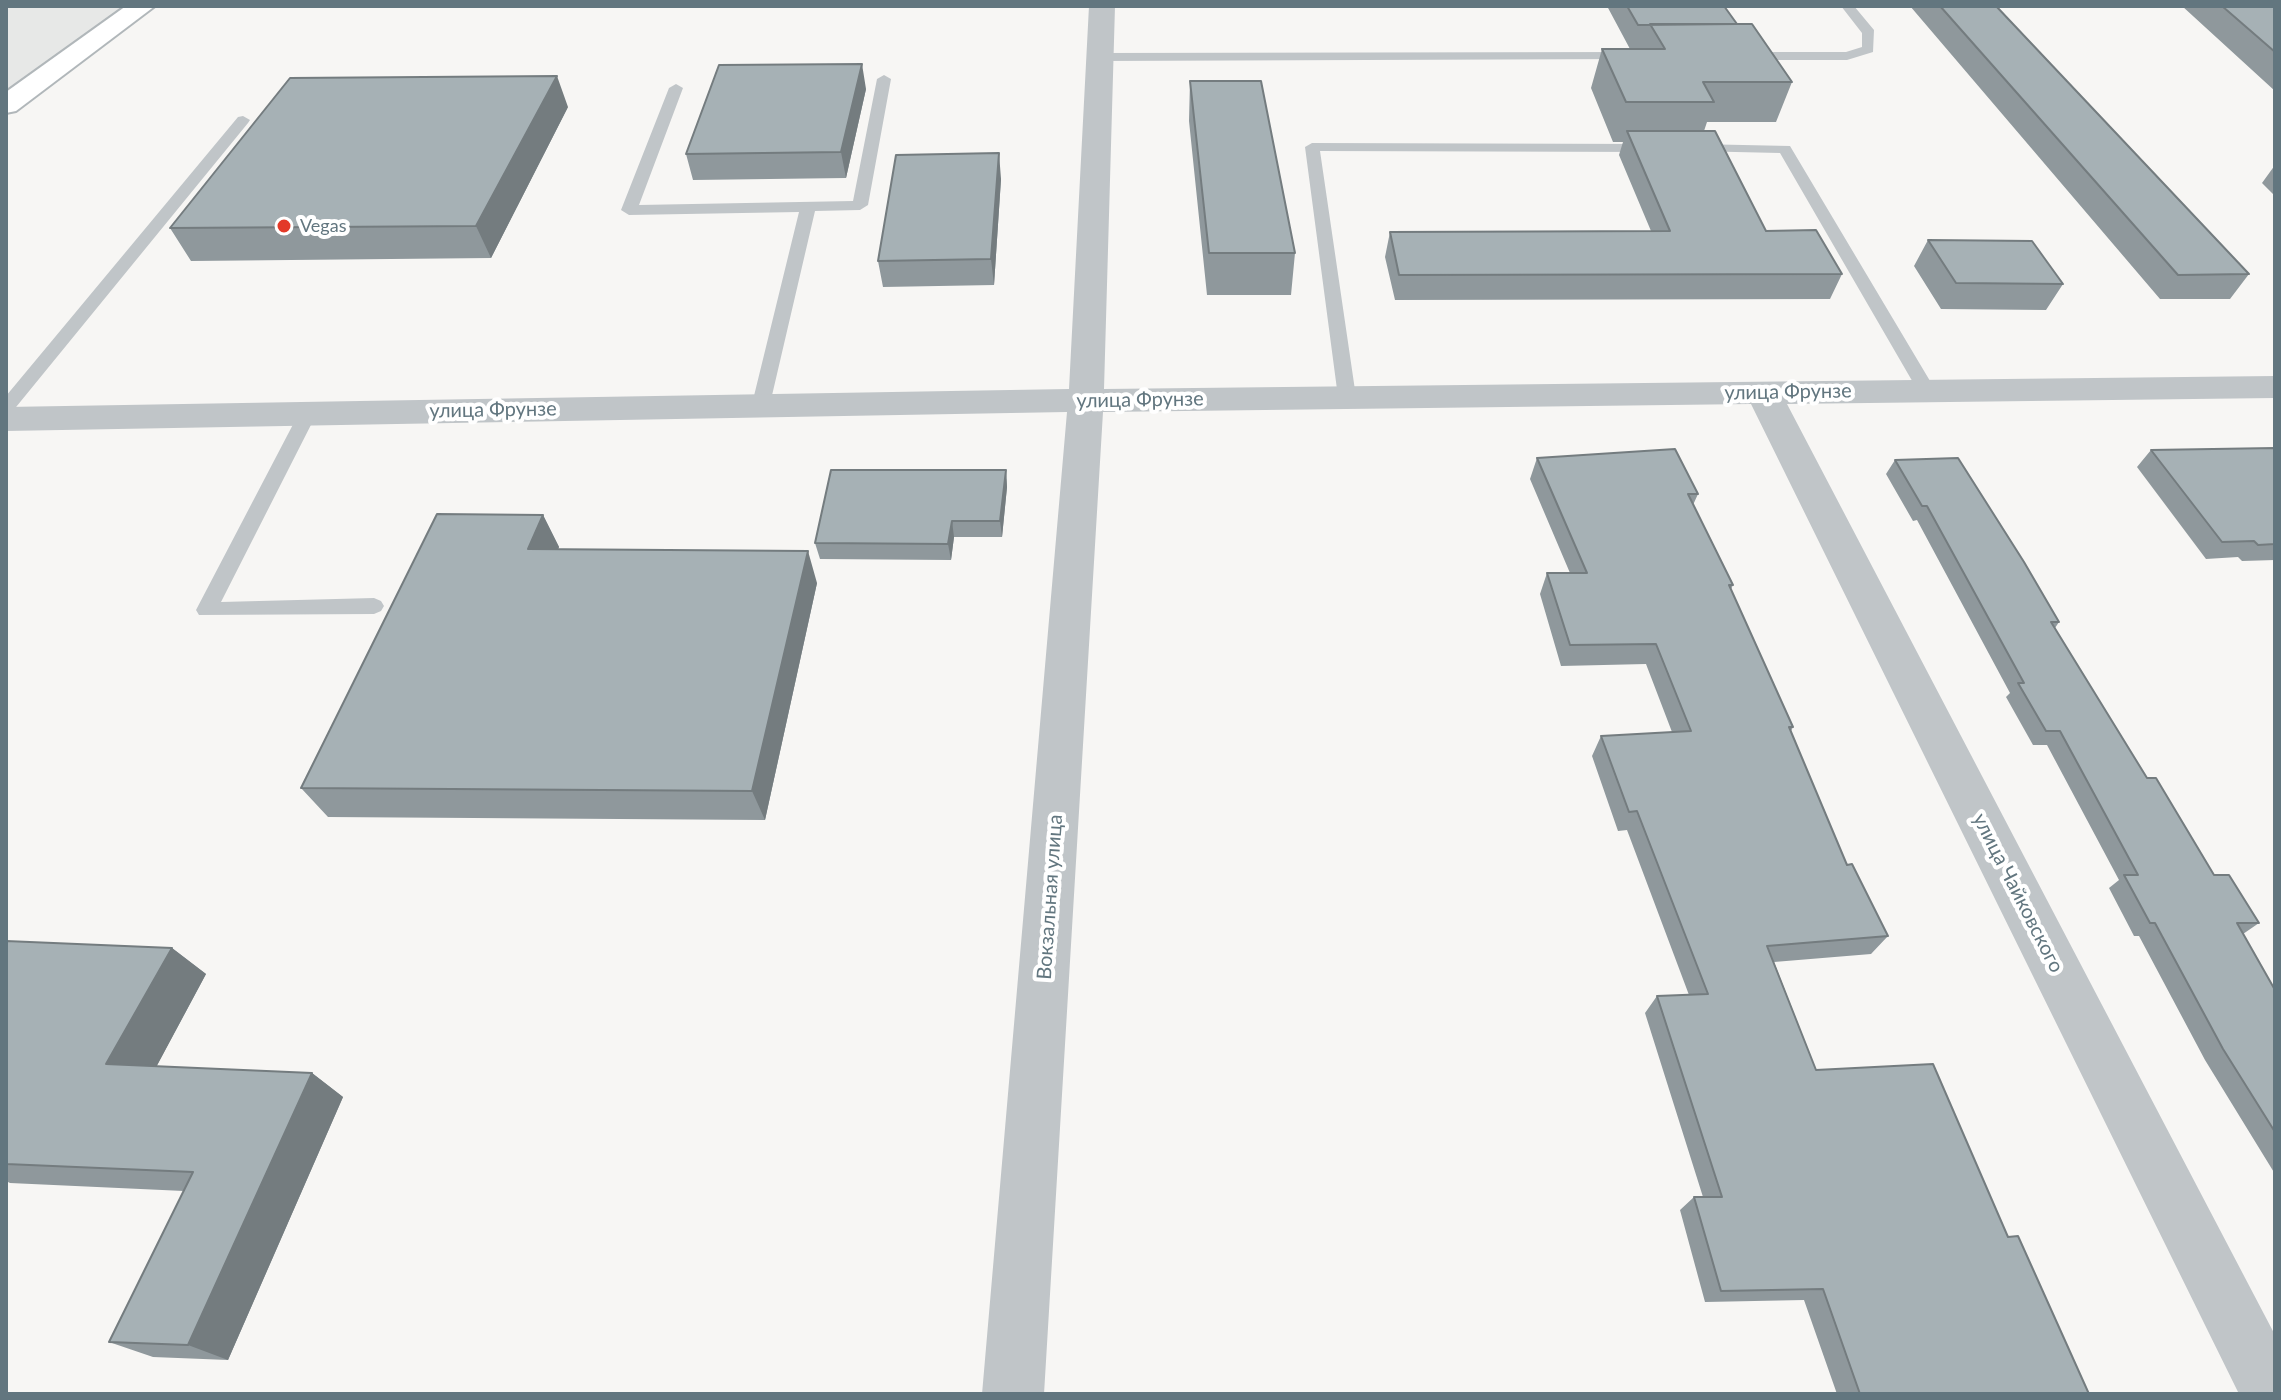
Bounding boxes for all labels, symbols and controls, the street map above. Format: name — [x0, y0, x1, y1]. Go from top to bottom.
place label: Vegas — [300, 215, 346, 237]
marker: Vegas — [275, 217, 293, 235]
street label: улица Фрунзе — [1724, 379, 1852, 405]
street label: улица Фрунзе — [1076, 387, 1204, 413]
street label: улица Фрунзе — [429, 397, 557, 423]
street label: улица Чайковского — [1968, 809, 2068, 977]
street label: Вокзальная улица — [1032, 814, 1068, 980]

